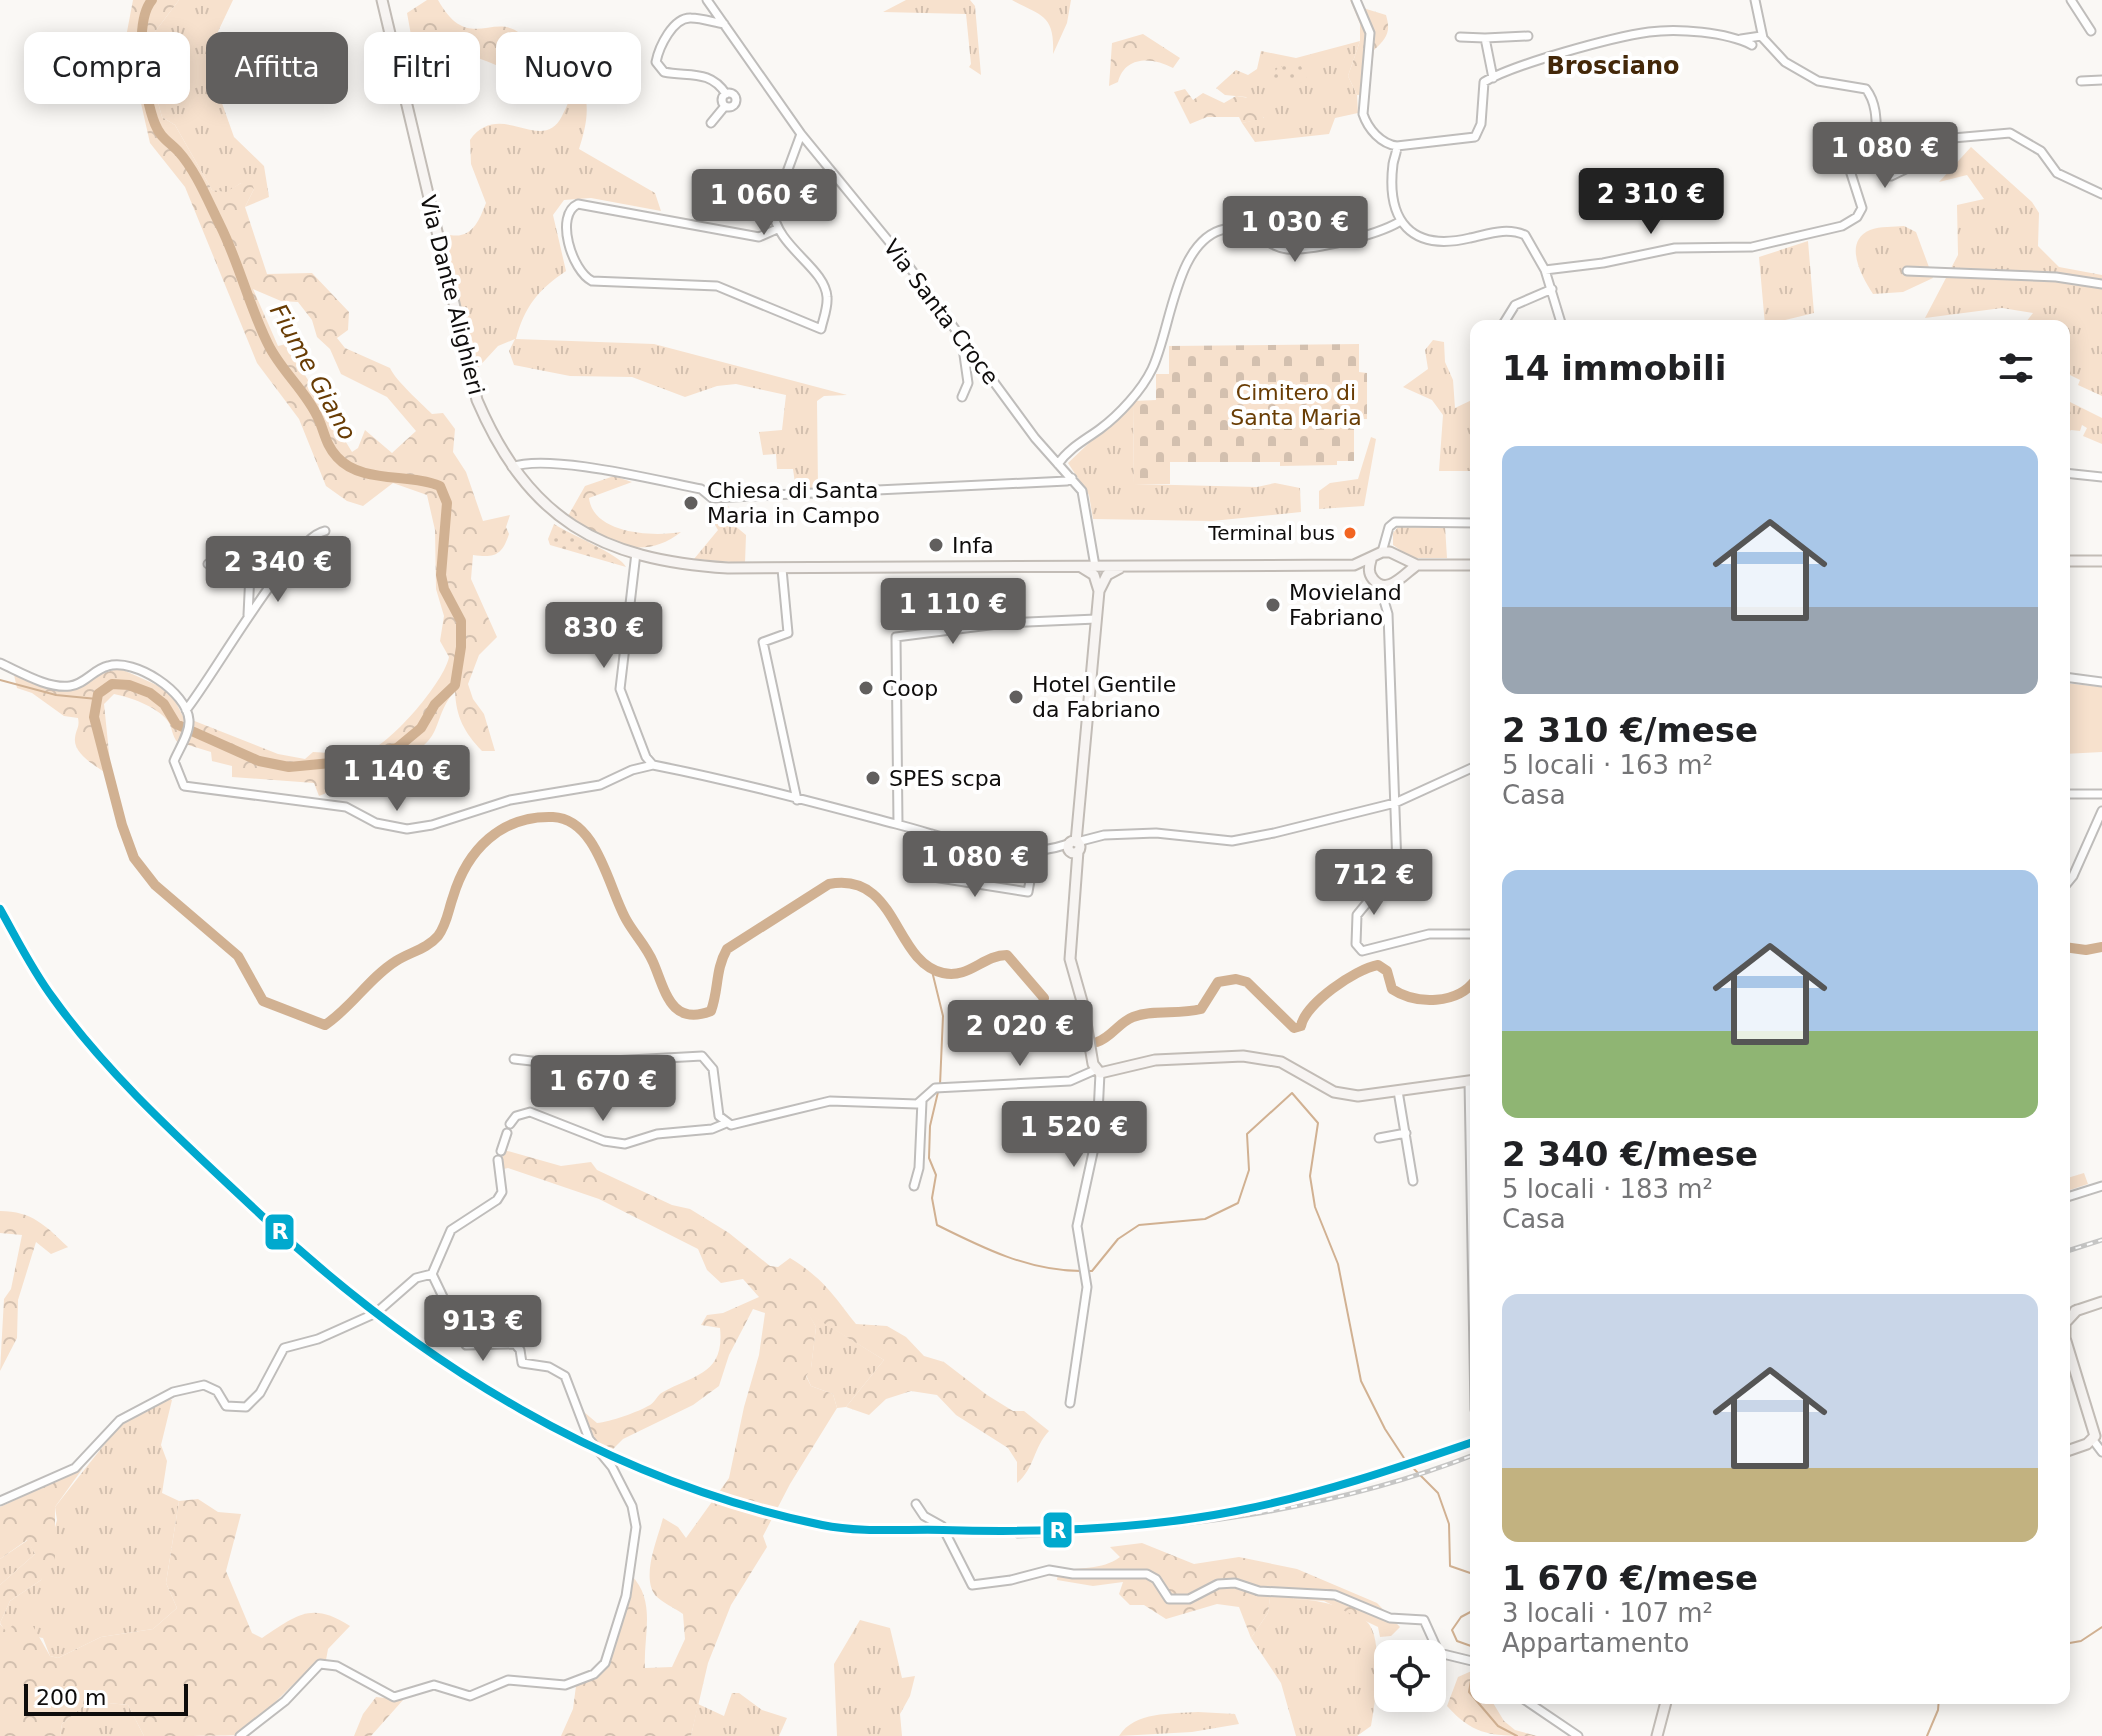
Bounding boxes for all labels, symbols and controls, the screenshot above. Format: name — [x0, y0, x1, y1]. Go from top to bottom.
chip: Compra — [24, 32, 190, 104]
chip: Affitta — [206, 32, 348, 104]
chip: Filtri — [364, 32, 480, 104]
chip: Nuovo — [496, 32, 641, 104]
district label: Brosciano — [1546, 52, 1680, 80]
pin: 1 080 € — [1811, 122, 1959, 190]
text: 1 080 € — [1831, 133, 1939, 163]
pin: 2 310 € — [1577, 168, 1725, 236]
pin: 1 060 € — [690, 169, 838, 237]
text: 2 310 € — [1597, 179, 1705, 209]
text: 1 060 € — [710, 180, 818, 210]
street label: Via Dante Alighieri — [415, 193, 489, 397]
pin: 1 030 € — [1221, 196, 1369, 264]
text: 1 030 € — [1241, 207, 1349, 237]
street label: Via Santa Croce — [878, 235, 1004, 389]
water label: Fiume Giano — [264, 299, 362, 445]
icon: filters — [1994, 346, 2038, 390]
text: 14 immobili — [1502, 348, 1726, 388]
park label: Cimitero di Santa Maria — [1230, 380, 1362, 430]
place label: Chiesa di Santa Maria in Campo — [707, 478, 880, 528]
marker: Chiesa di Santa Maria in Campo — [682, 494, 700, 512]
icon: home — [1698, 498, 1842, 642]
place label: Terminal bus — [1207, 521, 1335, 545]
marker: Terminal bus — [1342, 525, 1358, 541]
place label: Infa — [952, 533, 994, 558]
pin: 2 340 € — [204, 536, 352, 604]
marker: Infa — [927, 536, 945, 554]
text: 2 340 € — [224, 547, 332, 577]
pin: 1 110 € — [879, 578, 1027, 646]
place label: Movieland Fabriano — [1289, 580, 1402, 630]
text: 1 110 € — [899, 589, 1007, 619]
marker: Movieland Fabriano — [1264, 596, 1282, 614]
pin: 830 € — [548, 602, 660, 670]
text: 830 € — [563, 613, 645, 643]
place label: Hotel Gentile da Fabriano — [1032, 672, 1176, 722]
place label: Coop — [882, 676, 938, 701]
marker: Coop — [857, 679, 875, 697]
marker: Hotel Gentile da Fabriano — [1007, 688, 1025, 706]
text: 2 310 €/mese — [1502, 710, 1758, 750]
pin: 1 140 € — [323, 745, 471, 813]
text: 5 locali · 163 m² — [1502, 750, 1713, 780]
text: 1 140 € — [343, 756, 451, 786]
place label: SPES scpa — [889, 766, 1002, 791]
marker: SPES scpa — [864, 769, 882, 787]
text: Casa — [1502, 780, 1566, 810]
pin: 1 080 € — [901, 831, 1049, 899]
text: 1 080 € — [921, 842, 1029, 872]
pin: 712 € — [1318, 849, 1430, 917]
text: 712 € — [1333, 860, 1415, 890]
icon: home — [1698, 922, 1842, 1066]
pin: 2 020 € — [946, 1000, 1094, 1068]
text: 2 020 € — [966, 1011, 1074, 1041]
pin: 1 670 € — [529, 1055, 677, 1123]
text: 1 670 € — [549, 1066, 657, 1096]
pin: 1 520 € — [1000, 1101, 1148, 1169]
text: 1 520 € — [1020, 1112, 1128, 1142]
text: 2 340 €/mese — [1502, 1134, 1758, 1174]
text: 5 locali · 183 m² — [1502, 1174, 1713, 1204]
text: Casa — [1502, 1204, 1566, 1234]
line badge: R — [264, 1213, 295, 1251]
text: R — [272, 1219, 289, 1244]
pin: 913 € — [427, 1295, 539, 1363]
text: 913 € — [442, 1306, 524, 1336]
icon: home — [1698, 1346, 1842, 1490]
line badge: R — [1042, 1511, 1073, 1549]
text: R — [1050, 1518, 1067, 1543]
text: 1 670 €/mese — [1502, 1558, 1758, 1598]
text: 3 locali · 107 m² — [1502, 1598, 1713, 1628]
text: Appartamento — [1502, 1628, 1689, 1658]
map controls — [1374, 1640, 1446, 1712]
button: locate — [1374, 1640, 1446, 1712]
scale bar — [24, 1680, 188, 1716]
text: 200 m — [36, 1685, 106, 1710]

